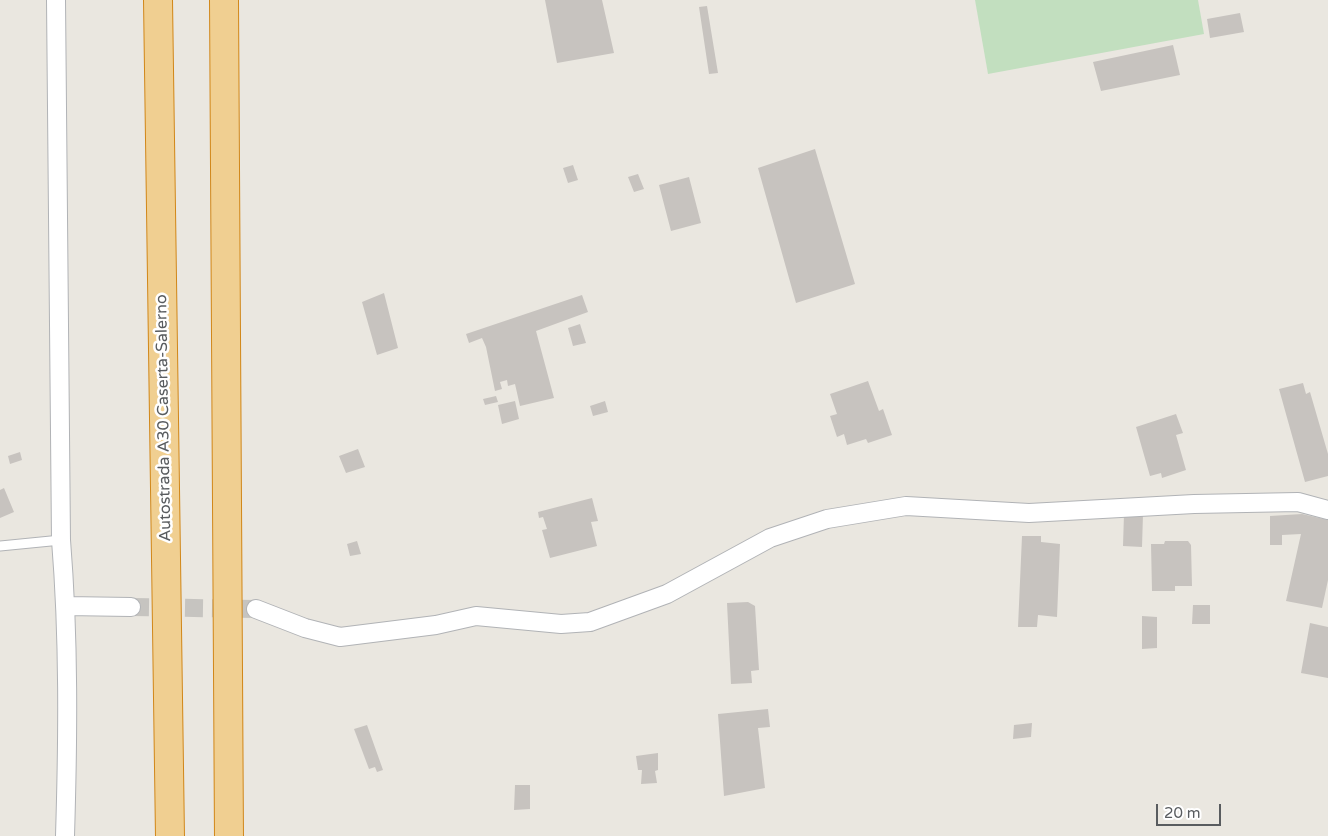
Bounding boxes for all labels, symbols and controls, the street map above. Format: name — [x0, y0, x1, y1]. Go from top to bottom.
street label: Autostrada A30 Caserta-Salerno — [152, 294, 176, 542]
scale bar — [1158, 794, 1223, 826]
text: 20 m — [1164, 804, 1201, 822]

